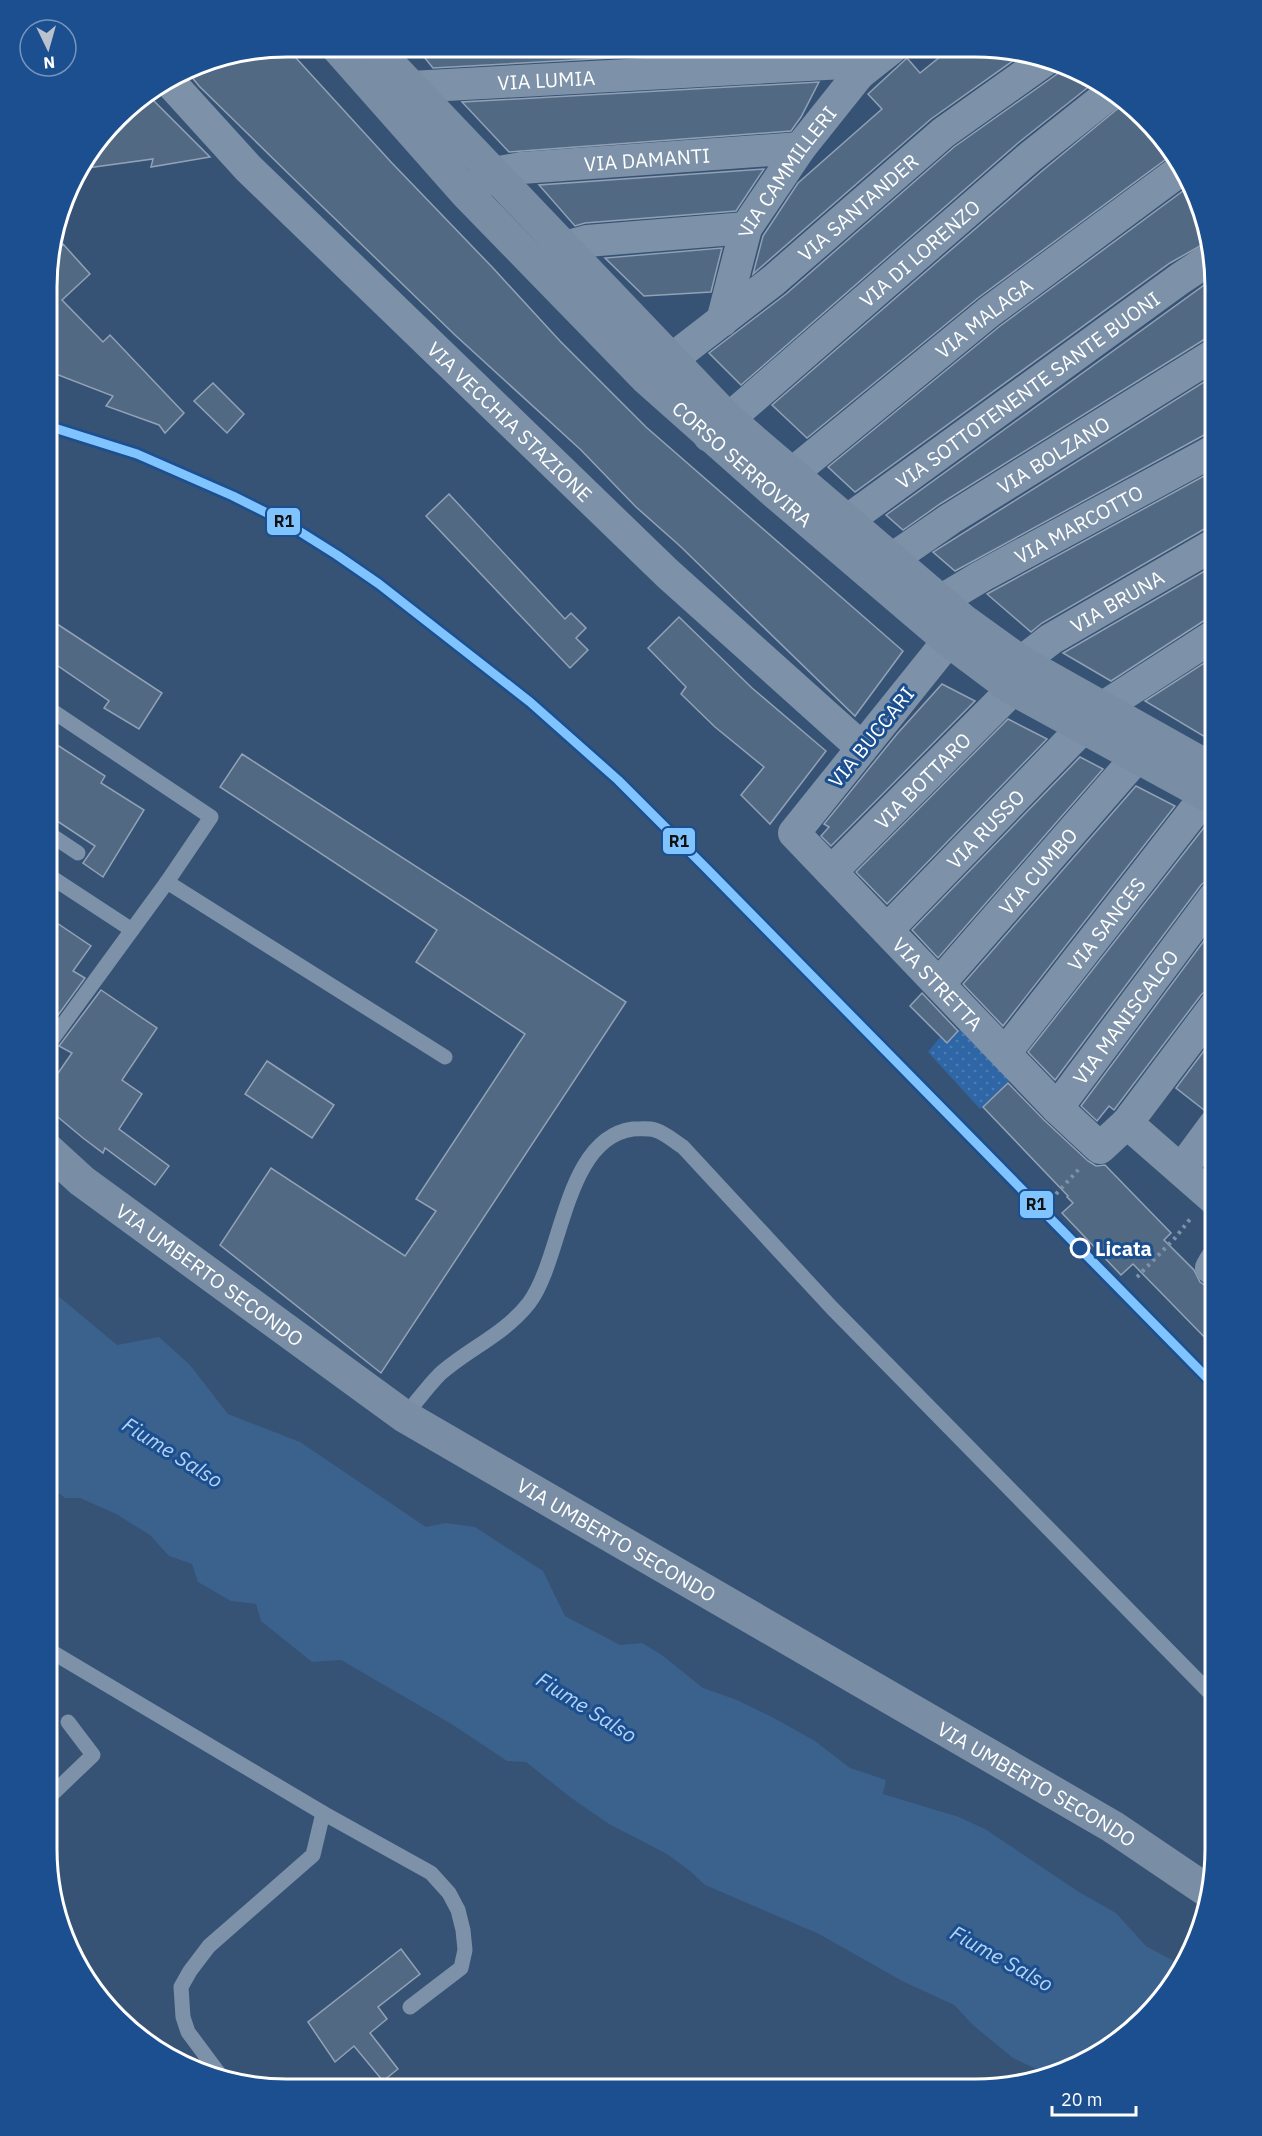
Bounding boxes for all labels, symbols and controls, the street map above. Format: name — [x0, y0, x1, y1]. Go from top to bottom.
north arrow — [18, 18, 78, 78]
text: N — [43, 52, 56, 73]
street label: VIA LUMIA — [497, 63, 596, 96]
street label: VIA CAMMILLERI — [731, 100, 842, 240]
street label: VIA DAMANTI — [583, 141, 711, 177]
street label: VIA SANTANDER — [792, 147, 924, 267]
street label: VIA DI LORENZO — [854, 193, 986, 313]
street label: VIA MALAGA — [929, 271, 1038, 364]
street label: VIA SOTTOTENENTE SANTE BUONI — [890, 285, 1165, 495]
street label: VIA VECCHIA STAZIONE — [422, 335, 598, 507]
street label: CORSO SERROVIRA — [667, 395, 819, 533]
street label: VIA BOLZANO — [992, 409, 1115, 500]
street label: VIA MARCOTTO — [1009, 478, 1148, 570]
line badge: R1 — [266, 507, 301, 536]
text: R1 — [274, 511, 295, 531]
street label: VIA BRUNA — [1065, 563, 1169, 639]
street label: VIA BUCCARI — [822, 681, 920, 793]
street label: VIA BOTTARO — [868, 726, 976, 835]
street label: VIA RUSSO — [940, 783, 1030, 874]
street label: VIA CUMBO — [992, 822, 1083, 920]
line badge: R1 — [662, 827, 696, 855]
text: R1 — [669, 831, 690, 851]
street label: VIA SANCES — [1061, 871, 1151, 976]
street label: VIA STRETTA — [887, 931, 989, 1036]
street label: VIA MANISCALCO — [1066, 944, 1184, 1089]
line badge: R1 — [1019, 1190, 1054, 1219]
text: R1 — [1026, 1194, 1047, 1214]
street label: VIA UMBERTO SECONDO — [111, 1197, 309, 1352]
place label: Licata — [1095, 1235, 1152, 1262]
marker: Licata — [1070, 1238, 1090, 1258]
water label: Fiume Salso — [117, 1410, 229, 1494]
street label: VIA UMBERTO SECONDO — [512, 1471, 721, 1608]
water label: Fiume Salso — [531, 1665, 643, 1749]
street label: VIA UMBERTO SECONDO — [933, 1715, 1142, 1852]
water label: Fiume Salso — [946, 1918, 1058, 1998]
scale bar — [1052, 2079, 1136, 2117]
text: 20 m — [1061, 2088, 1103, 2111]

